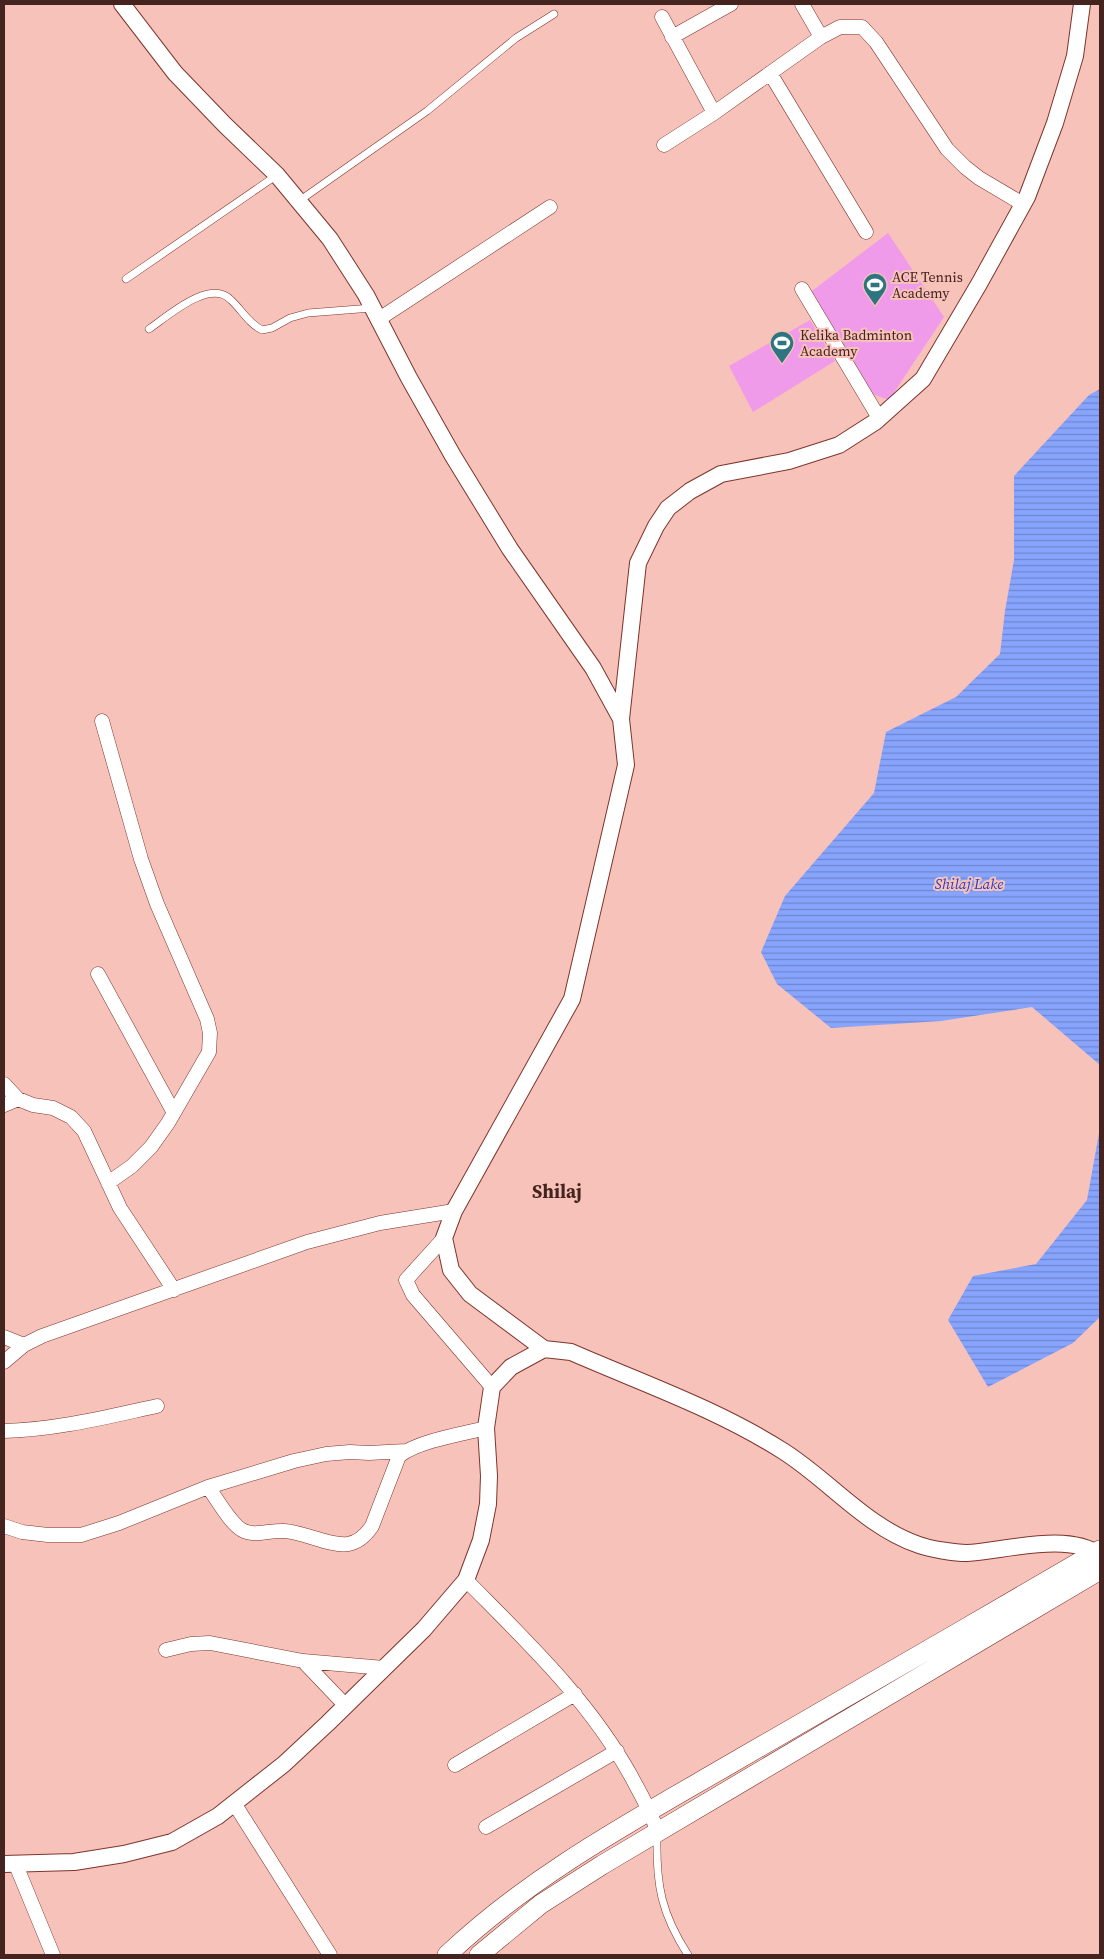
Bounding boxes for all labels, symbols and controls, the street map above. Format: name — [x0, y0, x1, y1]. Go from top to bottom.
place label: ACE Tennis Academy — [892, 267, 963, 303]
sports icon: ACE Tennis Academy — [862, 272, 888, 306]
place label: Kelika Badminton Academy — [800, 325, 913, 361]
sports icon: Kelika Badminton Academy — [769, 330, 795, 364]
water label: Shilaj Lake — [935, 873, 1003, 894]
district label: Shilaj — [532, 1178, 582, 1204]

